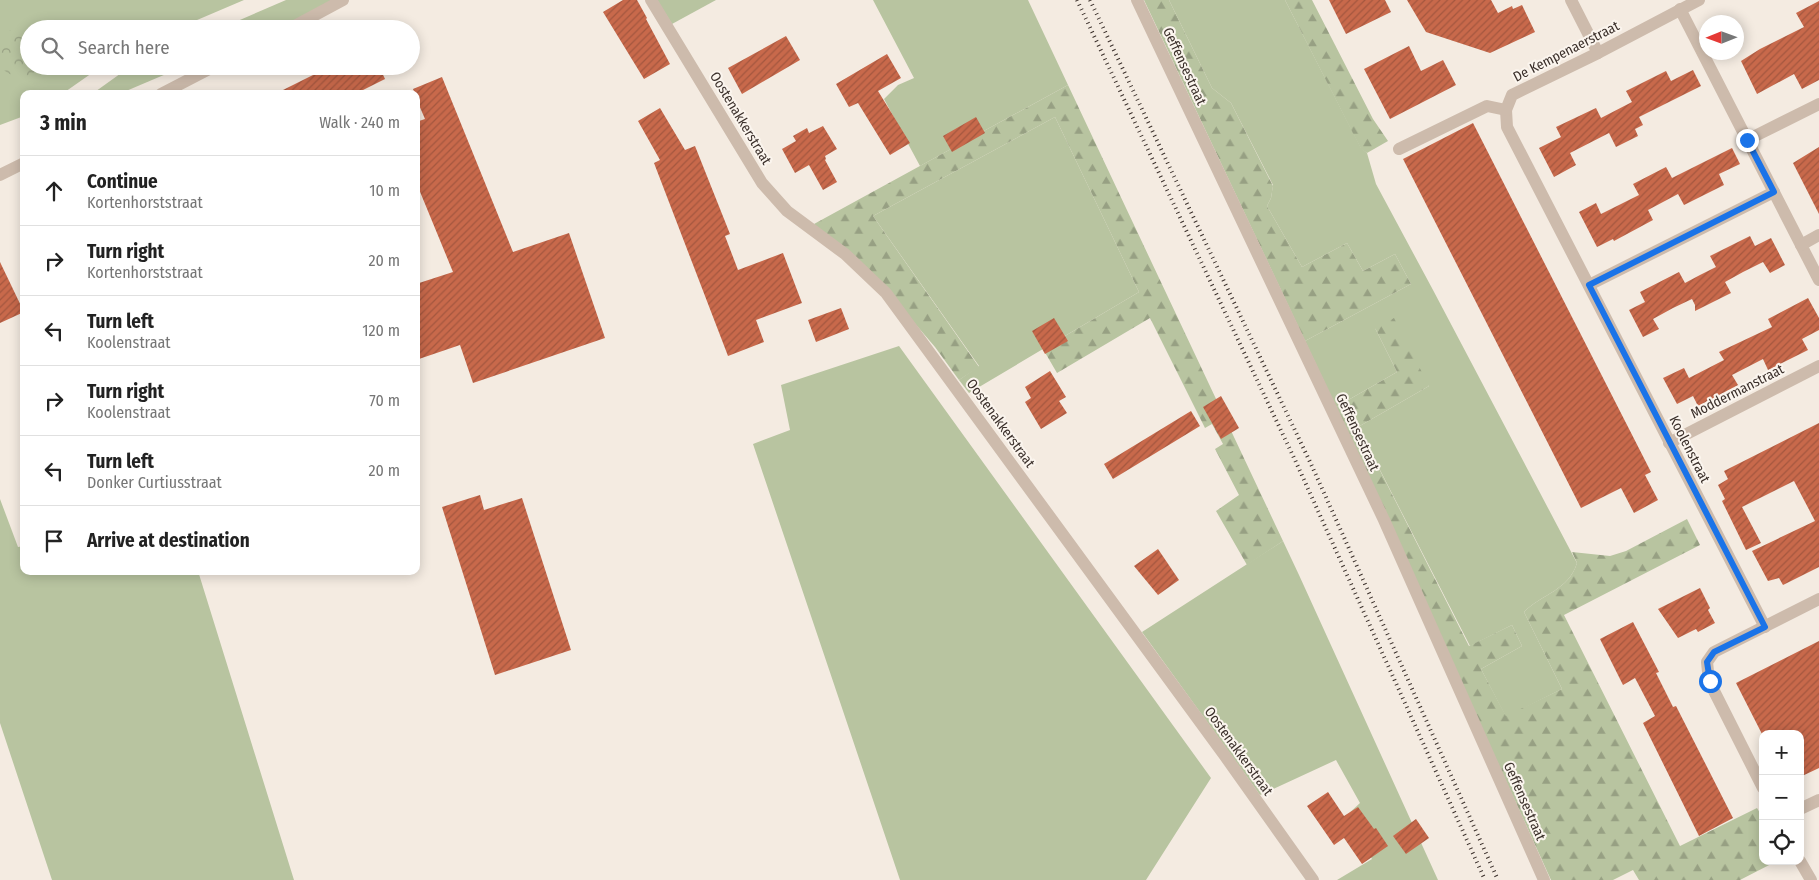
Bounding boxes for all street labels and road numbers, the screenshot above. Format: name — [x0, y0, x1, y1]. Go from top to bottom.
street label: De Kempenaerstraat — [1510, 17, 1622, 86]
street label: Geffensestraat — [1159, 25, 1210, 108]
street label: Oostenakkerstraat — [706, 69, 775, 168]
street label: Moddermanstraat — [1688, 360, 1787, 422]
street label: Oostenakkerstraat — [963, 376, 1039, 471]
street label: Geffensestraat — [1332, 391, 1383, 474]
street label: Koolenstraat — [1665, 413, 1714, 486]
street label: Oostenakkerstraat — [1201, 704, 1277, 799]
street label: Geffensestraat — [1500, 759, 1550, 843]

